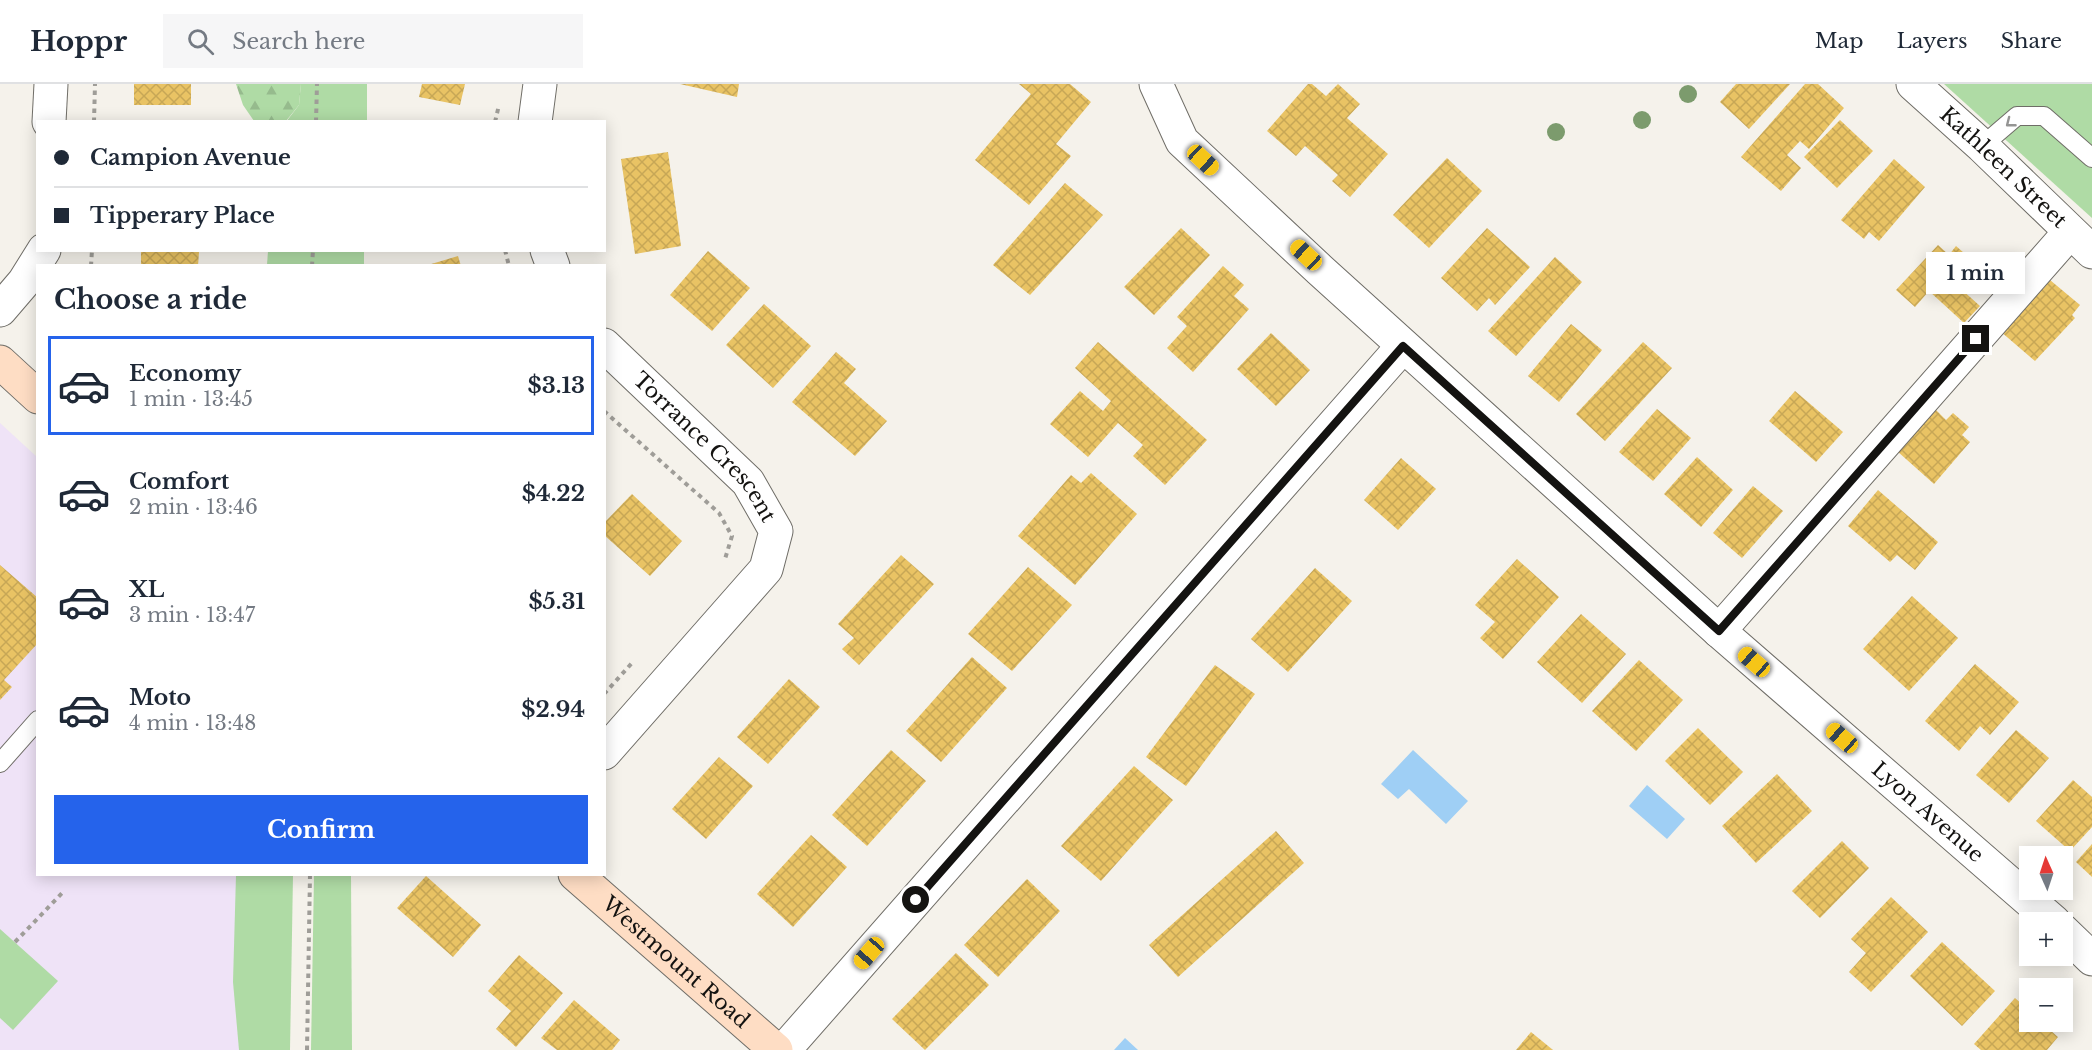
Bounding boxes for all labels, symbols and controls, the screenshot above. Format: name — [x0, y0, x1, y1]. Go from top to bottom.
search box — [163, 14, 583, 68]
text: Hoppr — [30, 24, 127, 59]
icon: search — [184, 25, 217, 58]
text: Search here — [232, 28, 365, 55]
text: Map — [1815, 28, 1864, 54]
text: Layers — [1897, 28, 1968, 54]
text: Share — [2001, 28, 2062, 54]
street label: Kathleen Street — [1934, 101, 2072, 234]
one-way arrow — [2006, 115, 2017, 126]
car — [1184, 141, 1222, 179]
text: Campion Avenue — [90, 144, 291, 171]
text: Tipperary Place — [90, 202, 275, 229]
car — [1287, 236, 1325, 274]
callout: 1 min — [1926, 252, 2026, 294]
text: 1 min — [1947, 261, 2004, 285]
text: Choose a ride — [54, 283, 247, 316]
route end — [1962, 325, 1989, 352]
icon: car — [57, 359, 111, 413]
text: Economy — [129, 360, 241, 387]
street label: Torrance Crescent — [628, 367, 781, 527]
text: $3.13 — [527, 372, 585, 399]
text: 1 min · 13:45 — [129, 387, 253, 411]
icon: car — [57, 467, 111, 521]
text: Comfort — [129, 468, 229, 495]
text: $4.22 — [522, 480, 585, 507]
text: 2 min · 13:46 — [129, 495, 258, 519]
icon: car — [57, 575, 111, 629]
text: XL — [129, 576, 164, 603]
text: $5.31 — [528, 588, 585, 615]
text: 3 min · 13:47 — [129, 603, 255, 627]
car — [1735, 643, 1773, 681]
icon: car — [57, 683, 111, 737]
text: Moto — [129, 684, 191, 711]
text: $2.94 — [521, 696, 585, 723]
text: 4 min · 13:48 — [129, 711, 256, 735]
car — [1823, 719, 1861, 757]
street label: Lyon Avenue — [1866, 756, 1989, 868]
button: Confirm — [54, 795, 588, 864]
north arrow — [2019, 846, 2073, 900]
map controls — [2019, 846, 2073, 1032]
route start — [902, 886, 929, 913]
street label: Westmount Road — [596, 890, 755, 1034]
button: + — [2019, 912, 2073, 966]
car — [850, 934, 888, 972]
button: − — [2019, 978, 2073, 1032]

